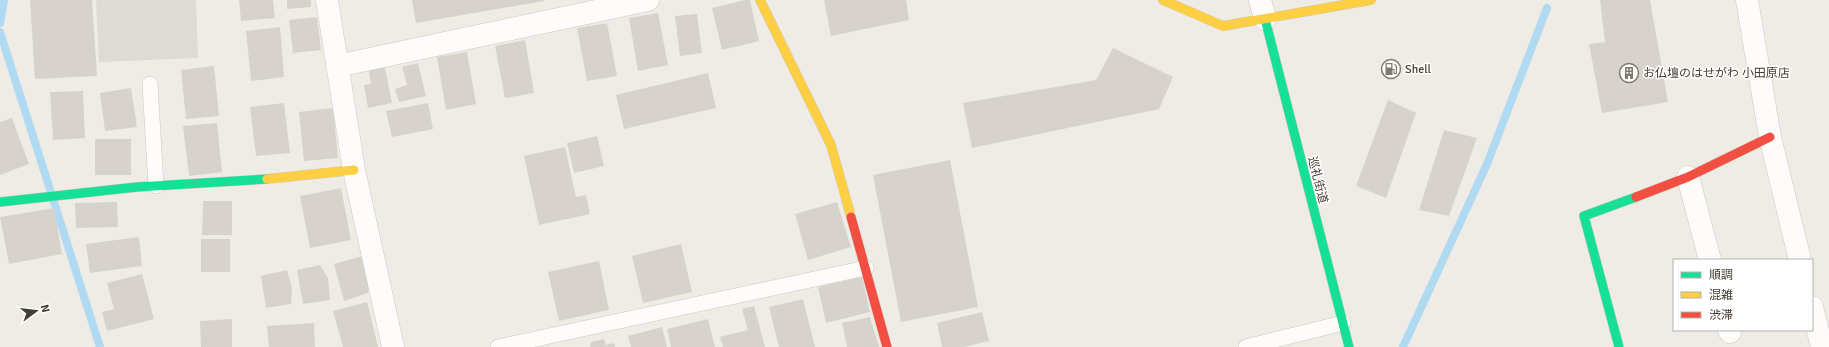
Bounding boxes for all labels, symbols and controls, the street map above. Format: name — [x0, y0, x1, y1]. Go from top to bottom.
fuel station icon: Shell — [1380, 58, 1402, 80]
place label: Shell — [1405, 62, 1432, 77]
building icon: お仏壇のはせがわ 小田原店 — [1618, 62, 1640, 84]
place label: お仏壇のはせがわ 小田原店 — [1643, 66, 1790, 81]
street label: 巡礼街道 — [1304, 155, 1331, 205]
legend — [1673, 259, 1813, 331]
text: 順調 — [1709, 268, 1733, 283]
text: 混雑 — [1709, 288, 1733, 303]
north arrow — [16, 291, 56, 331]
text: N — [38, 303, 52, 314]
text: 渋滞 — [1709, 308, 1733, 323]

